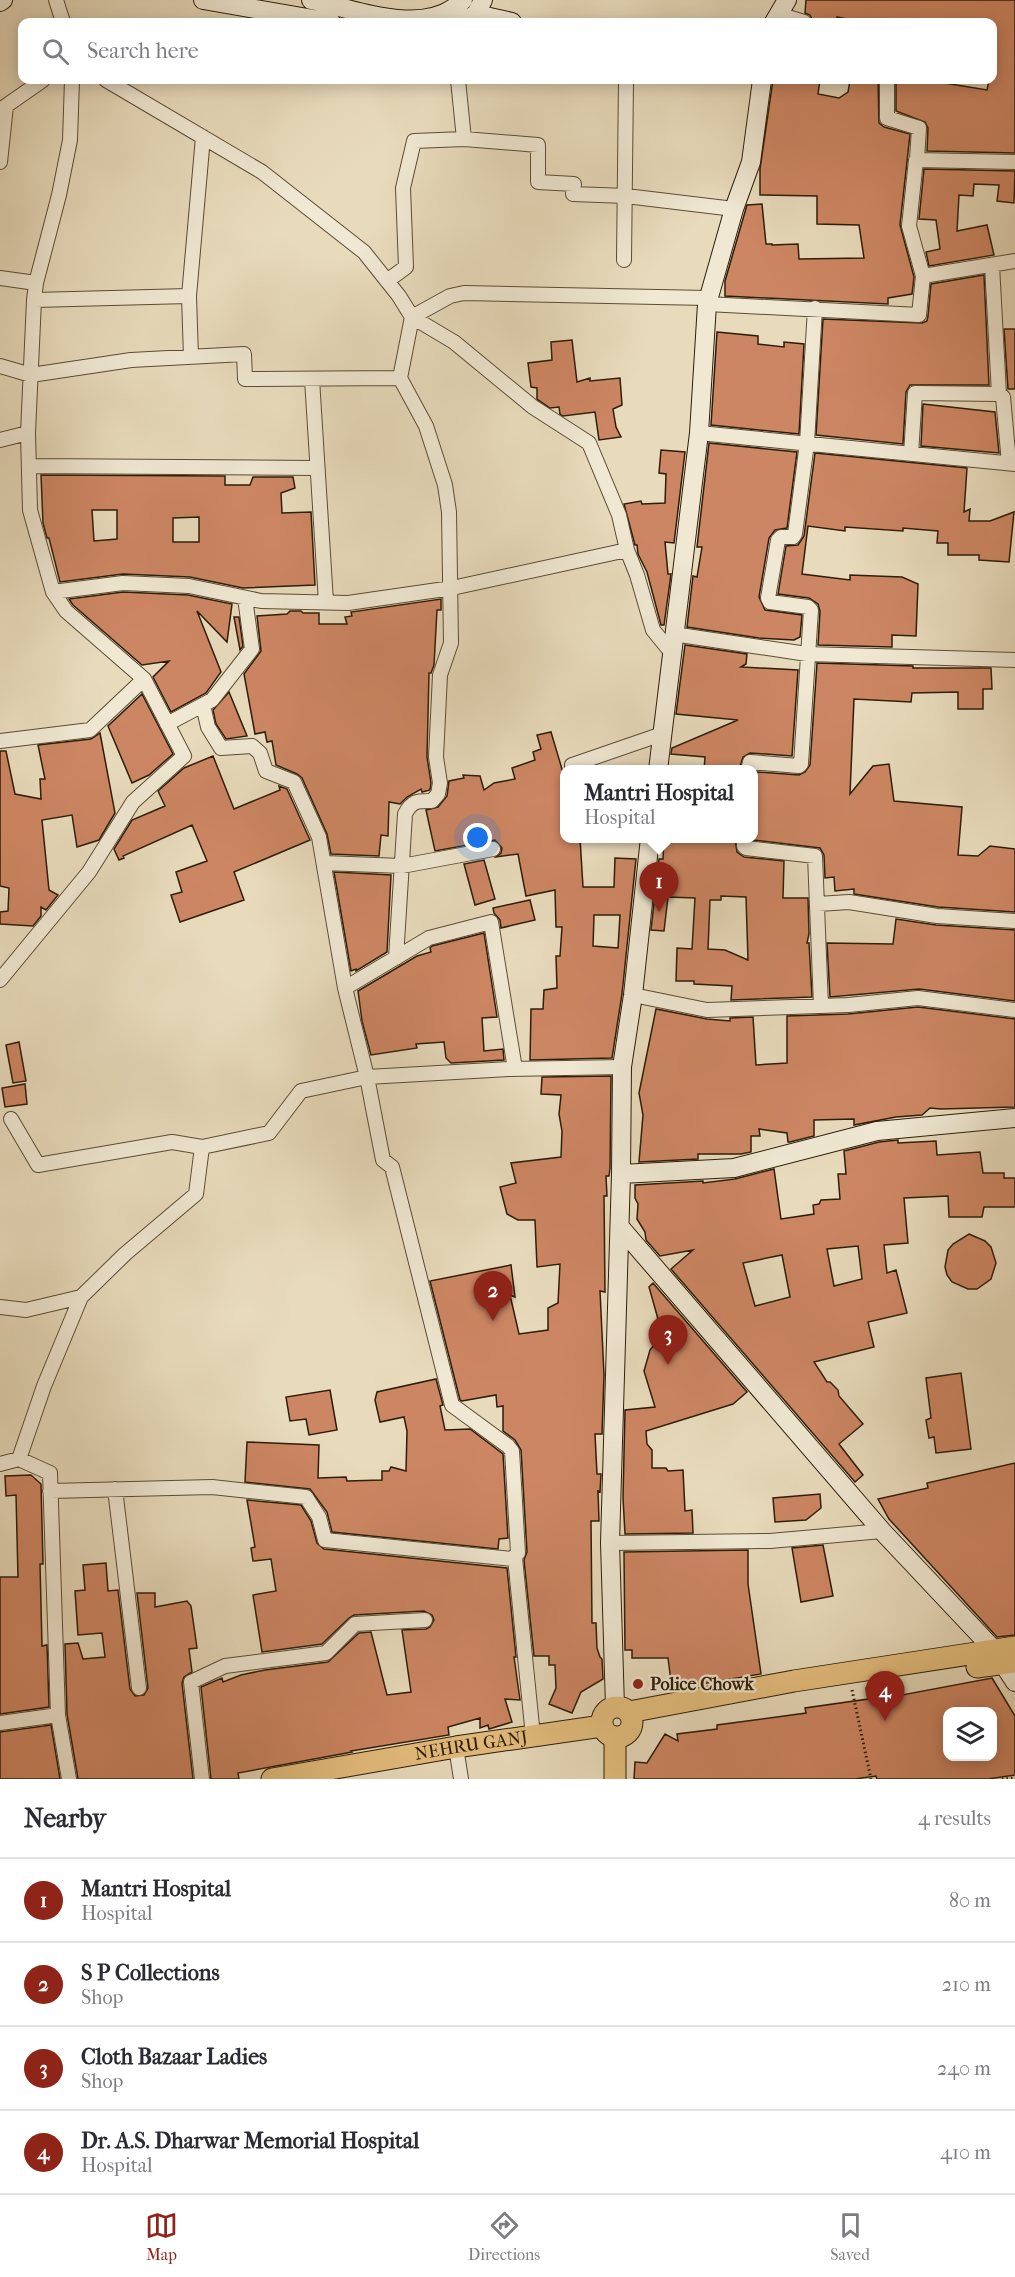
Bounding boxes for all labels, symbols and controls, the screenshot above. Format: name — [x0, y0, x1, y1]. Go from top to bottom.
search box — [18, 18, 997, 84]
icon: search — [39, 35, 72, 68]
text: Search here — [87, 38, 199, 64]
popup — [560, 765, 758, 843]
text: Mantri Hospital — [584, 780, 734, 806]
text: Hospital — [584, 806, 656, 829]
your location — [463, 823, 492, 852]
pin: 1 — [640, 862, 678, 912]
pin: 2 — [474, 1272, 512, 1321]
pin: 3 — [648, 1316, 688, 1365]
pin: 4 — [866, 1672, 904, 1721]
place label: Police Chowk — [650, 1674, 754, 1695]
marker: Police Chowk — [631, 1677, 645, 1691]
map controls — [943, 1707, 997, 1761]
button: layers — [943, 1707, 997, 1761]
street label: NEHRU GANJ — [413, 1726, 529, 1765]
text: Nearby — [24, 1803, 106, 1834]
text: 4 results — [918, 1807, 991, 1830]
text: Mantri Hospital — [81, 1876, 231, 1902]
text: 1 — [40, 1889, 47, 1912]
text: 80 m — [949, 1889, 991, 1912]
text: Hospital — [81, 1902, 153, 1925]
text: S P Collections — [81, 1960, 220, 1986]
text: 2 — [38, 1973, 49, 1996]
text: 210 m — [942, 1973, 991, 1996]
text: Shop — [81, 1986, 123, 2009]
text: Cloth Bazaar Ladies — [81, 2044, 267, 2070]
text: 3 — [39, 2057, 48, 2080]
text: 240 m — [937, 2057, 991, 2080]
text: Shop — [81, 2070, 123, 2093]
text: Dr. A.S. Dharwar Memorial Hospital — [81, 2128, 419, 2154]
text: 4 — [38, 2141, 49, 2164]
text: 410 m — [940, 2141, 991, 2164]
text: Hospital — [81, 2154, 153, 2177]
tab: Map — [145, 2209, 178, 2264]
tab: Directions — [468, 2209, 540, 2264]
tab: Saved — [830, 2209, 870, 2264]

